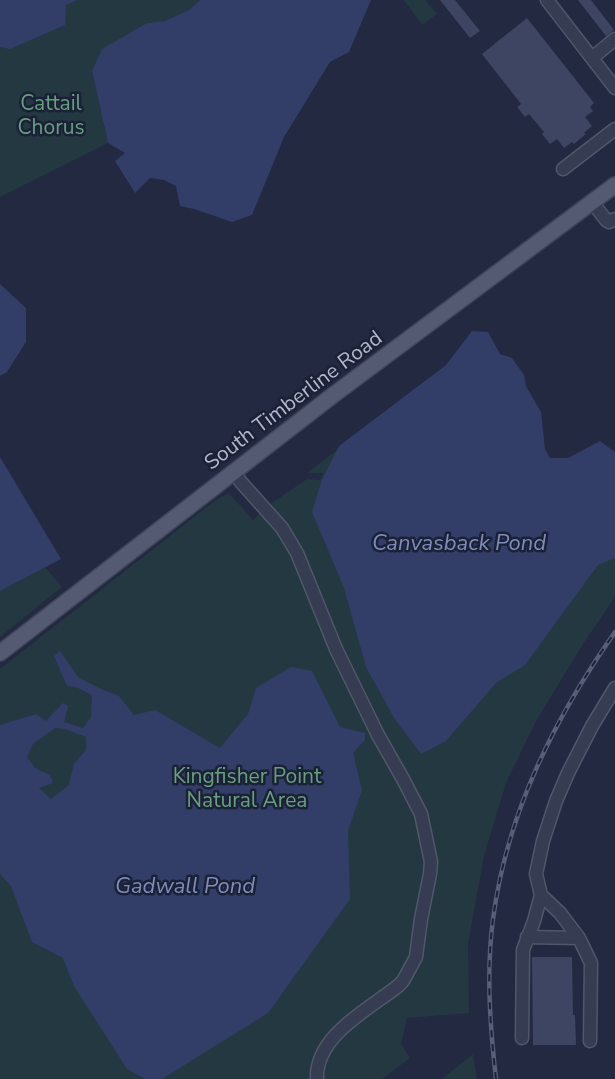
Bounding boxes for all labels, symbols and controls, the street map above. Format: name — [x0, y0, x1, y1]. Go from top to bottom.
park label: Cattail Chorus — [17, 89, 85, 141]
street label: South Timberline Road — [198, 324, 388, 476]
water label: Canvasback Pond — [372, 528, 546, 558]
park label: Kingfisher Point Natural Area — [173, 762, 322, 814]
water label: Gadwall Pond — [115, 871, 255, 901]

